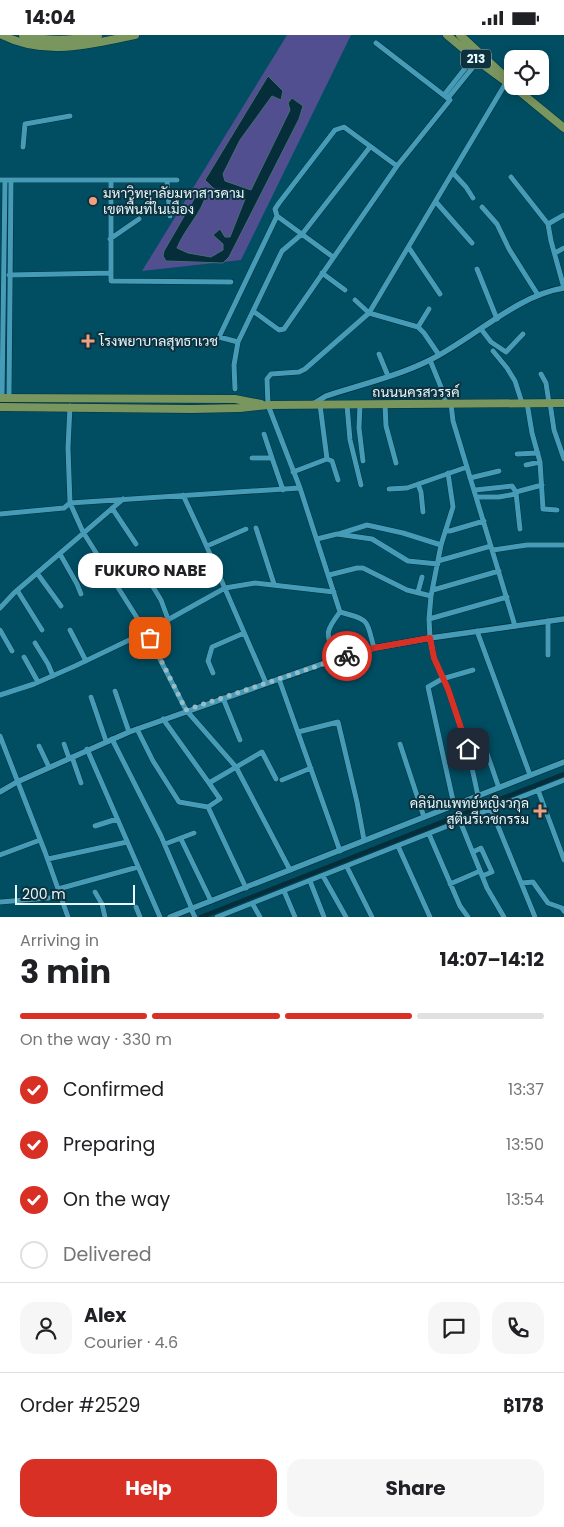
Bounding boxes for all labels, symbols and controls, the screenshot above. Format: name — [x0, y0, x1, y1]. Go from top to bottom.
text: 14:04 — [25, 4, 76, 31]
road number: 213 — [461, 49, 491, 69]
map controls — [504, 50, 549, 95]
button: locate — [504, 50, 549, 95]
place label: มหาวิทยาลัยมหาสารคาม เขตพื้นที่ในเมือง — [103, 183, 244, 219]
marker: มหาวิทยาลัยมหาสารคาม เขตพื้นที่ในเมือง — [87, 195, 99, 207]
place label: โรงพยาบาลสุทธาเวช — [98, 331, 218, 351]
marker: โรงพยาบาลสุทธาเวช — [81, 334, 95, 348]
street label: ถนนนครสวรรค์ — [372, 382, 460, 402]
callout: FUKURO NABE — [78, 553, 222, 588]
text: FUKURO NABE — [95, 559, 206, 582]
pin — [129, 617, 171, 659]
icon: bag — [136, 624, 164, 652]
courier — [322, 631, 372, 681]
icon: bike — [333, 642, 361, 670]
pin — [447, 728, 489, 770]
icon: home — [454, 735, 482, 763]
place label: คลินิกแพทย์หญิงวกุล สูตินรีเวชกรรม — [410, 793, 529, 829]
marker: คลินิกแพทย์หญิงวกุล สูตินรีเวชกรรม — [533, 804, 547, 818]
scale bar — [15, 882, 135, 905]
text: 200 m — [22, 884, 66, 904]
text: Arriving in — [20, 929, 99, 952]
text: 14:07–14:12 — [439, 946, 544, 973]
text: 3 min — [20, 949, 111, 994]
text: On the way · 330 m — [20, 1028, 172, 1051]
icon: check — [20, 1076, 48, 1104]
text: Confirmed — [63, 1076, 164, 1103]
text: 13:37 — [508, 1078, 544, 1101]
icon: check — [20, 1131, 48, 1159]
text: Preparing — [63, 1131, 155, 1158]
text: 13:50 — [506, 1133, 544, 1156]
icon: check — [20, 1186, 48, 1214]
text: On the way — [63, 1186, 170, 1213]
text: 13:54 — [506, 1188, 544, 1211]
text: Delivered — [63, 1241, 152, 1268]
button: person — [20, 1302, 72, 1354]
text: Alex — [84, 1302, 126, 1329]
button: chat — [428, 1302, 480, 1354]
button: phone — [492, 1302, 544, 1354]
text: Courier · 4.6 — [84, 1331, 178, 1354]
text: Order #2529 — [20, 1392, 141, 1419]
text: ฿178 — [503, 1392, 544, 1419]
button: Help — [20, 1459, 277, 1517]
button: Share — [287, 1459, 544, 1517]

